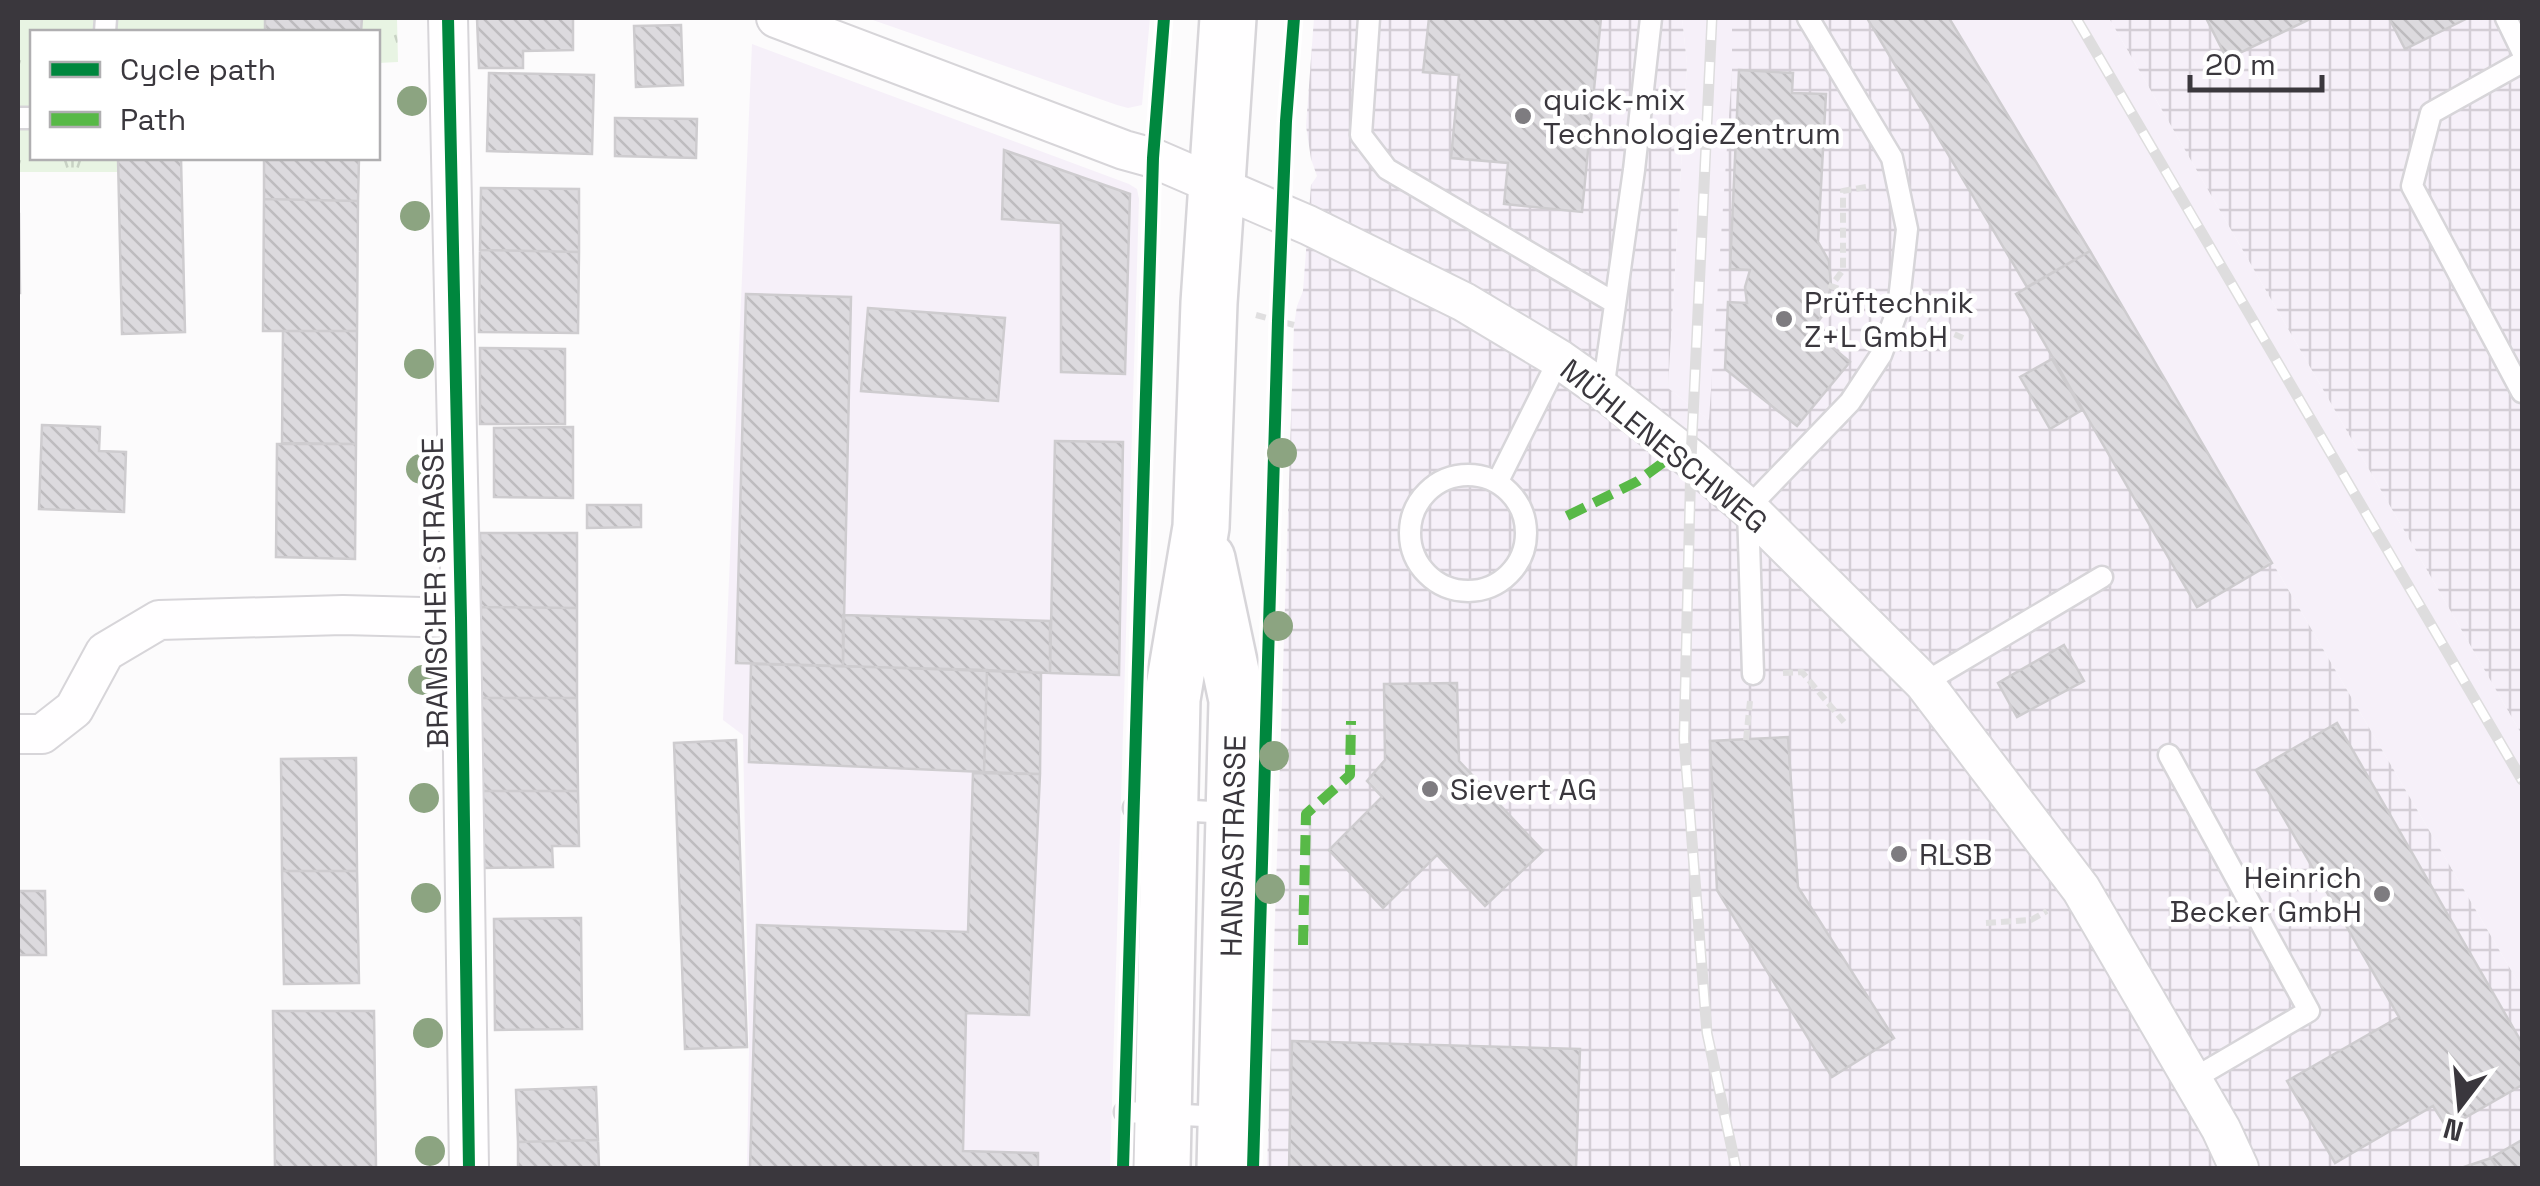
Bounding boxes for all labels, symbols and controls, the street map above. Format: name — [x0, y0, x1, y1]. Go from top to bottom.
legend — [30, 30, 380, 160]
scale bar — [2190, 30, 2322, 92]
text: 20 m — [2205, 45, 2276, 84]
text: Cycle path — [120, 50, 276, 89]
place label: quick-mix TechnologieZentrum — [1543, 80, 1841, 153]
text: Path — [120, 100, 186, 139]
marker: quick-mix TechnologieZentrum — [1512, 105, 1534, 127]
place label: Prüftechnik Z+L GmbH — [1804, 283, 1974, 356]
marker: Prüftechnik Z+L GmbH — [1773, 308, 1795, 330]
street label: MÜHLENESCHWEG — [1552, 350, 1776, 542]
street label: BRAMSCHER STRASSE — [413, 437, 457, 749]
street label: HANSASTRASSE — [1212, 735, 1254, 957]
place label: Sievert AG — [1450, 770, 1597, 809]
marker: Sievert AG — [1419, 778, 1441, 800]
place label: RLSB — [1919, 835, 1992, 874]
marker: RLSB — [1888, 843, 1910, 865]
place label: Heinrich Becker GmbH — [2170, 858, 2362, 931]
marker: Heinrich Becker GmbH — [2371, 883, 2393, 905]
north arrow — [2410, 1056, 2510, 1156]
text: N — [2439, 1110, 2467, 1150]

